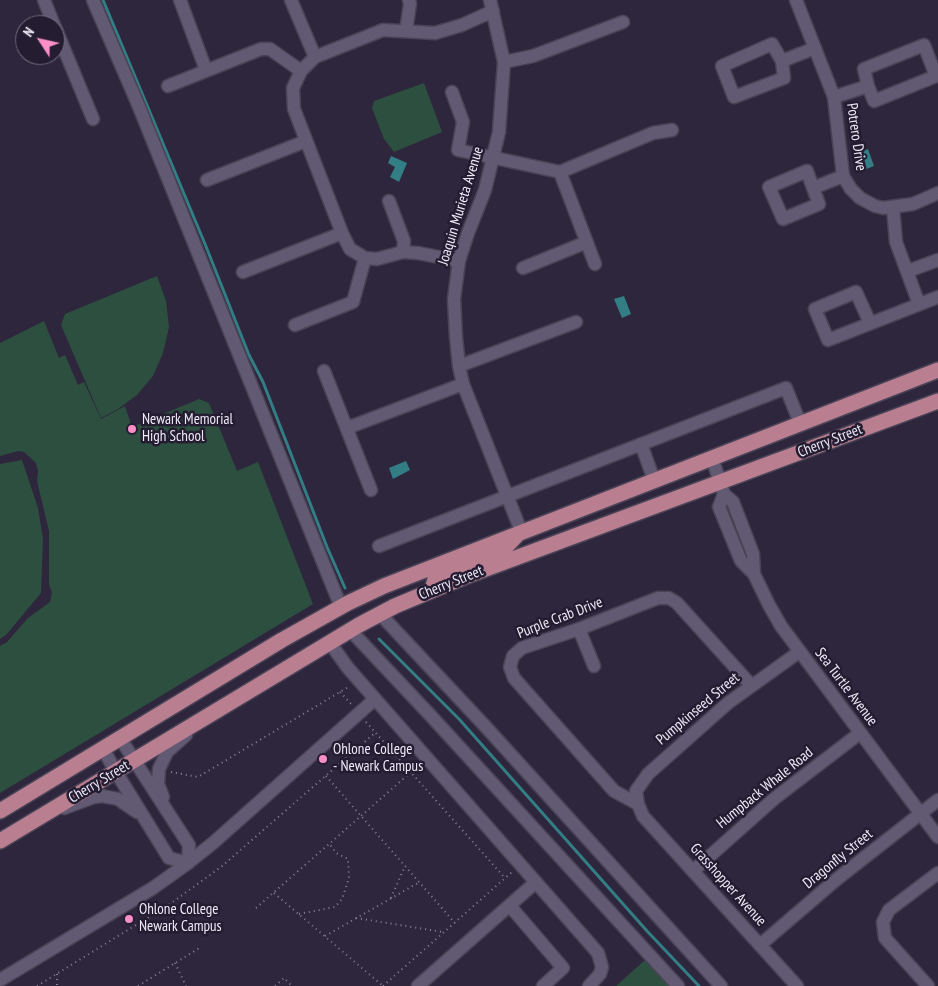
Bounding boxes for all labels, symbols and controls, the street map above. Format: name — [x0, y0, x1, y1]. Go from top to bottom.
north arrow — [15, 15, 65, 65]
text: N — [19, 24, 38, 40]
street label: Potrero Drive — [842, 102, 870, 172]
street label: Joaquin Murieta Avenue — [434, 145, 488, 267]
place label: Newark Memorial High School — [142, 411, 233, 446]
street label: Cherry Street — [795, 420, 865, 462]
marker: Newark Memorial High School — [126, 423, 138, 435]
street label: Cherry Street — [416, 562, 486, 604]
street label: Purple Crab Drive — [515, 593, 605, 643]
street label: Sea Turtle Avenue — [811, 644, 881, 730]
street label: Pumpkinseed Street — [653, 669, 743, 749]
place label: Ohlone College - Newark Campus — [333, 741, 423, 776]
street label: Humpback Whale Road — [713, 744, 817, 832]
marker: Ohlone College - Newark Campus — [317, 753, 329, 765]
street label: Cherry Street — [65, 757, 133, 807]
street label: Dragonfly Street — [800, 825, 876, 893]
street label: Grasshopper Avenue — [686, 840, 770, 930]
place label: Ohlone College Newark Campus — [139, 901, 222, 936]
marker: Ohlone College Newark Campus — [123, 913, 135, 925]

